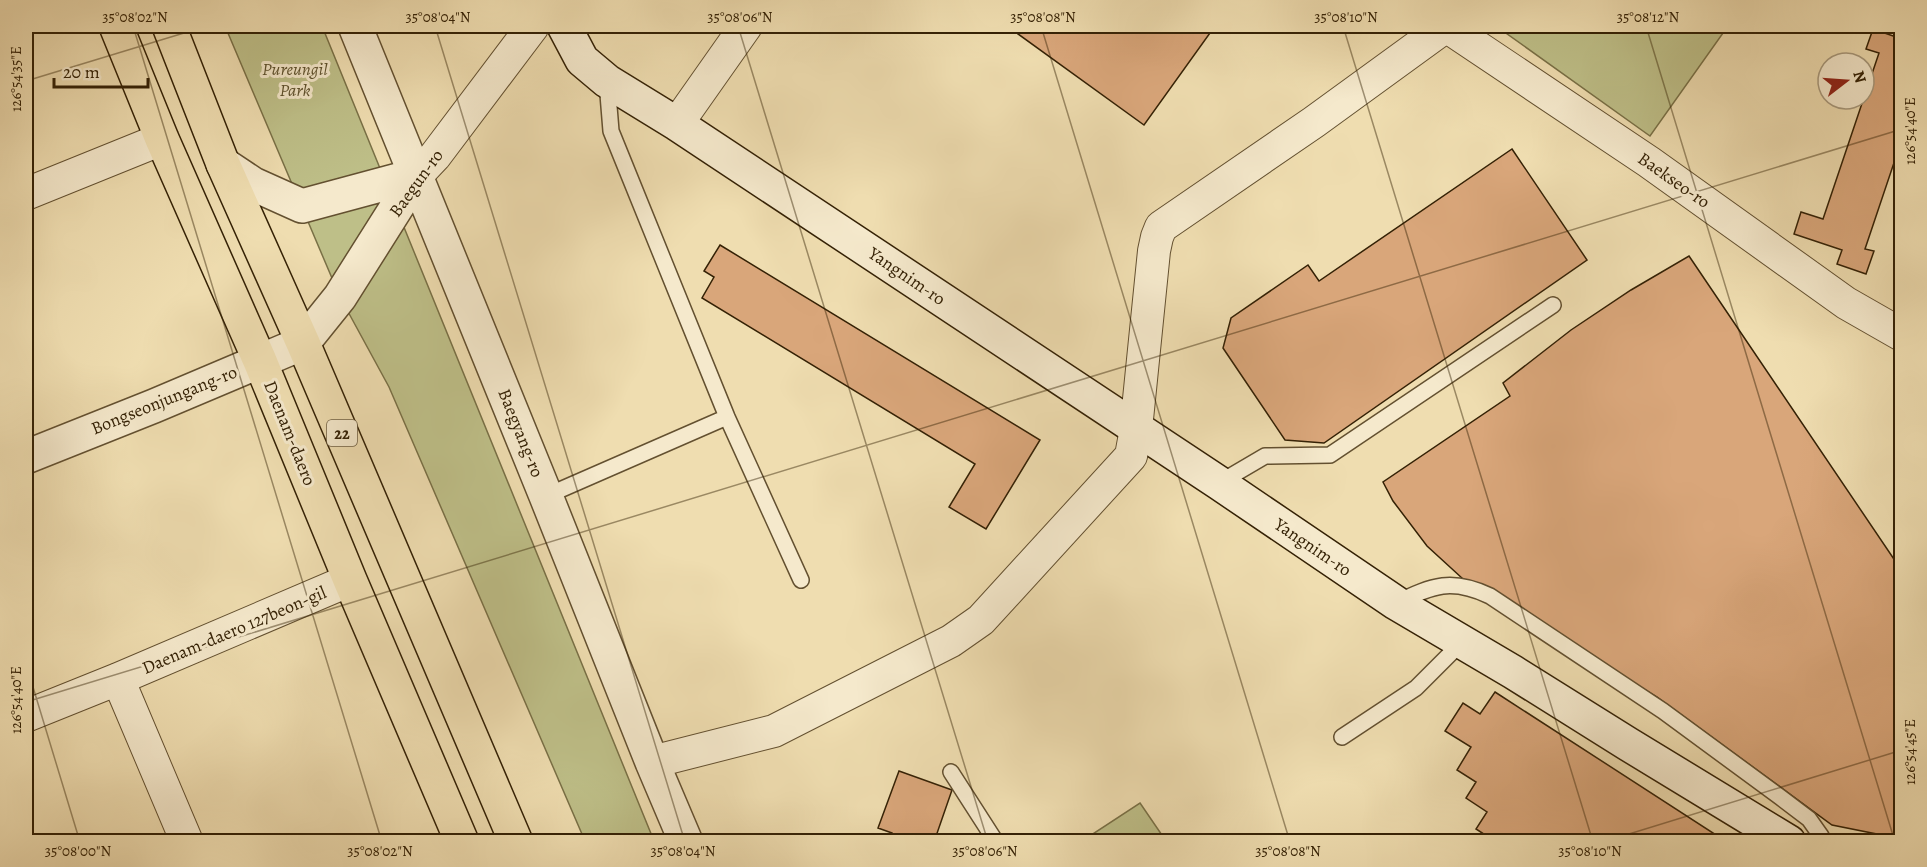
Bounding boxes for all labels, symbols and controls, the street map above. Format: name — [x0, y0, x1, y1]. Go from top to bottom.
text: 35°08'02"N — [102, 7, 168, 27]
text: 35°08'04"N — [405, 7, 471, 27]
text: 35°08'06"N — [707, 7, 773, 27]
text: 35°08'08"N — [1010, 7, 1076, 27]
text: 35°08'10"N — [1314, 7, 1378, 27]
text: 35°08'12"N — [1617, 7, 1680, 27]
text: 126°54'35"E — [6, 46, 26, 112]
scale bar — [54, 51, 148, 89]
north arrow — [1816, 51, 1876, 111]
park label: Pureungil Park — [262, 57, 328, 102]
text: 20 m — [63, 60, 100, 84]
text: N — [1847, 68, 1872, 86]
text: 126°54'40"E — [1900, 97, 1920, 165]
street label: Baegun-ro — [383, 144, 449, 222]
street label: Baekseo-ro — [1633, 146, 1715, 214]
street label: Yangnim-ro — [863, 241, 950, 311]
street label: Bongseonjungang-ro — [88, 360, 240, 440]
street label: Daenam-daero — [258, 377, 322, 489]
street label: Baegyang-ro — [492, 385, 550, 481]
road number: 22 — [327, 420, 357, 446]
street label: Yangnim-ro — [1269, 512, 1356, 582]
street label: Daenam-daero 127beon-gil — [138, 580, 330, 680]
text: 126°54'40"E — [6, 666, 26, 734]
text: 126°54'45"E — [1900, 719, 1920, 785]
text: 35°08'00"N — [45, 841, 111, 861]
text: 35°08'02"N — [347, 841, 413, 861]
text: 35°08'04"N — [650, 841, 716, 861]
text: 35°08'06"N — [952, 841, 1018, 861]
text: 35°08'08"N — [1255, 841, 1321, 861]
text: 35°08'10"N — [1558, 841, 1622, 861]

